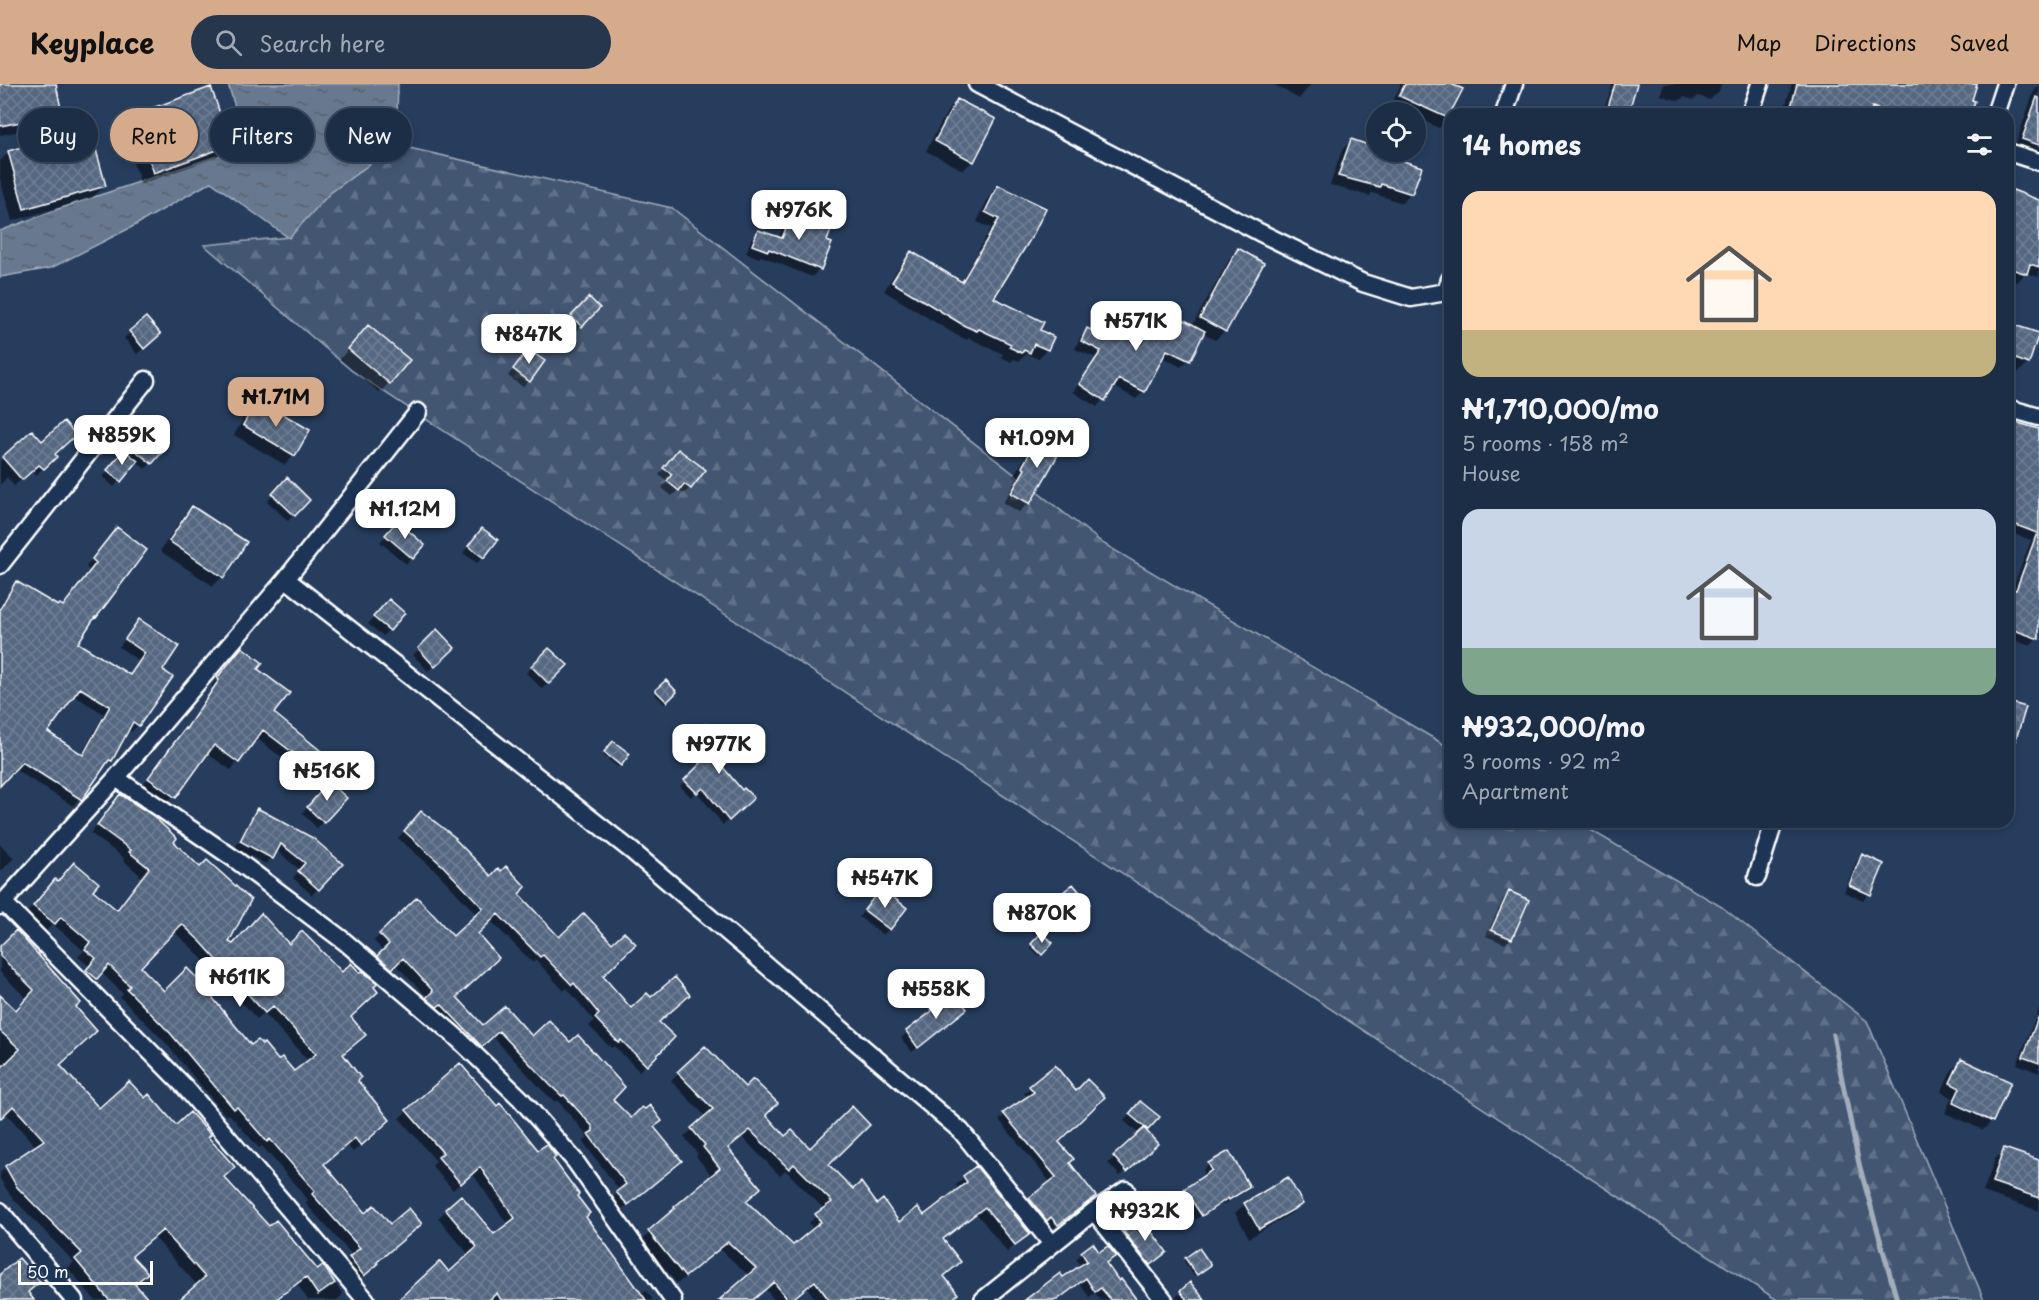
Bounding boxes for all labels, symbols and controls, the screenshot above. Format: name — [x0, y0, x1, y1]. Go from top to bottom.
search box — [191, 15, 611, 69]
text: Keyplace — [30, 21, 155, 64]
icon: search — [212, 26, 245, 59]
text: Search here — [260, 26, 385, 59]
text: Map — [1736, 26, 1781, 58]
text: Directions — [1814, 26, 1916, 58]
text: Saved — [1949, 26, 2009, 58]
map controls — [1366, 102, 1426, 162]
button: locate — [1366, 102, 1426, 162]
chip: Buy — [18, 108, 98, 162]
chip: Rent — [110, 108, 198, 162]
chip: Filters — [210, 108, 314, 162]
chip: New — [326, 108, 412, 162]
text: 14 homes — [1462, 125, 1581, 164]
icon: filters — [1963, 128, 1996, 161]
pin: ₦976K — [757, 190, 841, 241]
text: ₦976K — [765, 194, 833, 224]
icon: home — [1675, 230, 1783, 338]
pin: ₦571K — [1094, 301, 1178, 352]
text: ₦571K — [1105, 305, 1167, 335]
pin: ₦847K — [487, 314, 571, 365]
text: ₦847K — [495, 318, 563, 348]
pin: ₦1.71M — [227, 377, 325, 428]
text: ₦1.71M — [242, 381, 310, 411]
text: ₦1,710,000/mo — [1462, 389, 1659, 428]
pin: ₦859K — [80, 415, 164, 466]
pin: ₦1.09M — [988, 418, 1086, 469]
text: ₦859K — [88, 419, 156, 449]
text: ₦1.09M — [999, 422, 1075, 452]
text: 5 rooms · 158 m² — [1462, 428, 1629, 458]
text: House — [1462, 458, 1521, 488]
pin: ₦1.12M — [356, 489, 454, 540]
text: ₦1.12M — [369, 493, 441, 523]
icon: home — [1675, 548, 1783, 656]
text: ₦932,000/mo — [1462, 707, 1645, 746]
pin: ₦977K — [677, 724, 761, 775]
text: ₦977K — [686, 728, 752, 758]
text: 3 rooms · 92 m² — [1462, 746, 1621, 776]
pin: ₦516K — [285, 751, 369, 802]
text: ₦516K — [293, 755, 361, 785]
text: Apartment — [1462, 776, 1569, 806]
pin: ₦547K — [843, 858, 927, 909]
text: ₦547K — [851, 862, 919, 892]
pin: ₦870K — [1000, 893, 1084, 944]
text: ₦870K — [1007, 897, 1077, 927]
pin: ₦611K — [198, 957, 282, 1008]
text: ₦611K — [209, 961, 271, 991]
pin: ₦558K — [894, 969, 978, 1020]
text: ₦558K — [902, 973, 970, 1003]
pin: ₦932K — [1103, 1191, 1187, 1242]
text: ₦932K — [1110, 1195, 1180, 1225]
scale bar — [18, 1258, 153, 1286]
text: 50 m — [27, 1259, 68, 1283]

